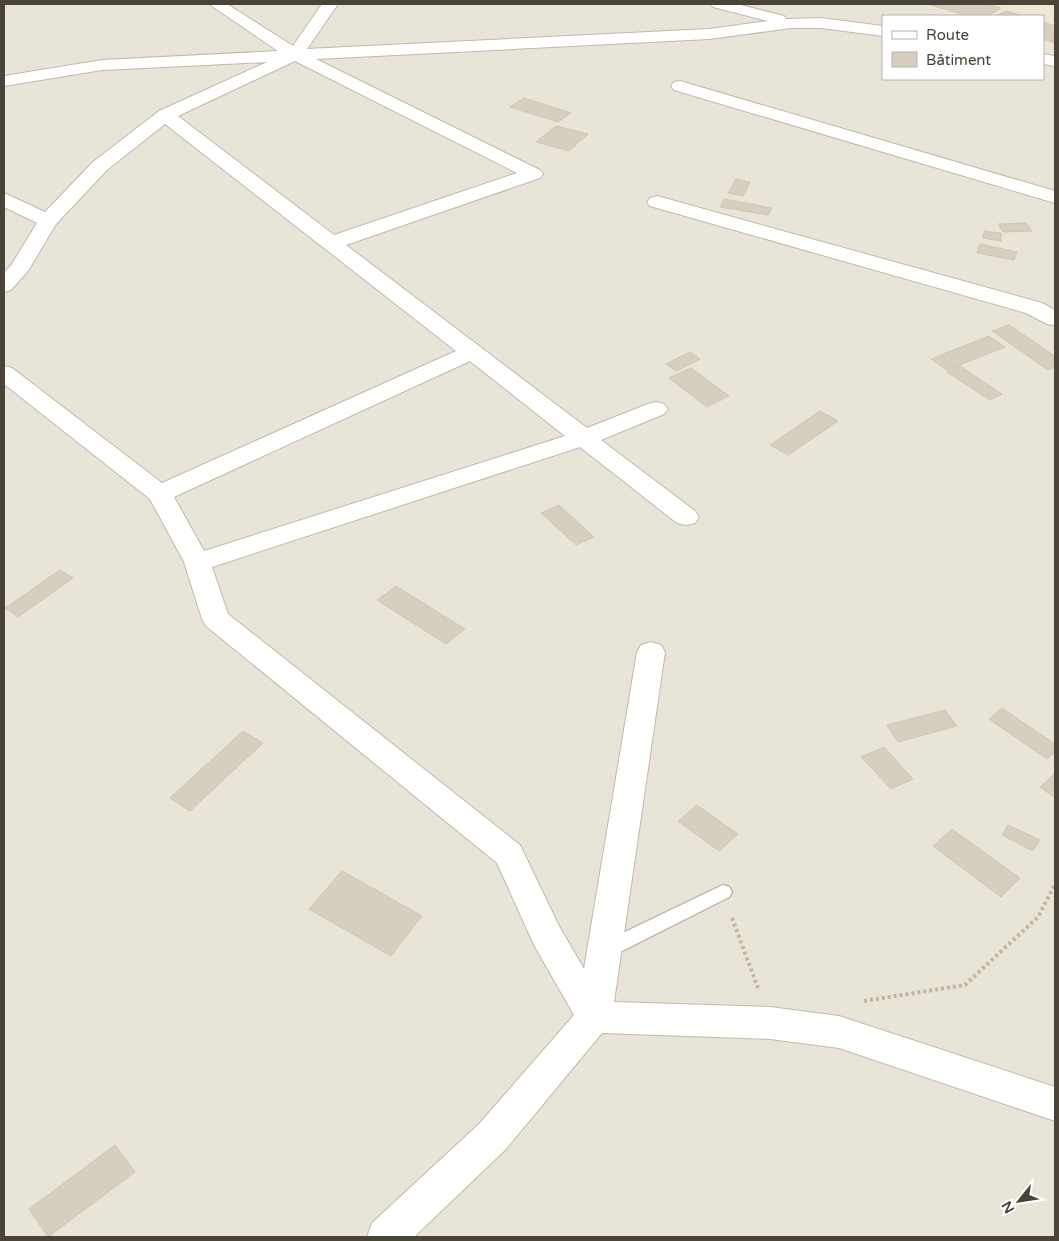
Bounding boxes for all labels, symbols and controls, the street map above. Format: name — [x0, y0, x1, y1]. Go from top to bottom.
legend — [882, 15, 1044, 80]
text: Route — [926, 26, 969, 44]
text: Bâtiment — [926, 51, 991, 69]
north arrow — [994, 1176, 1044, 1226]
text: N — [998, 1198, 1018, 1216]

